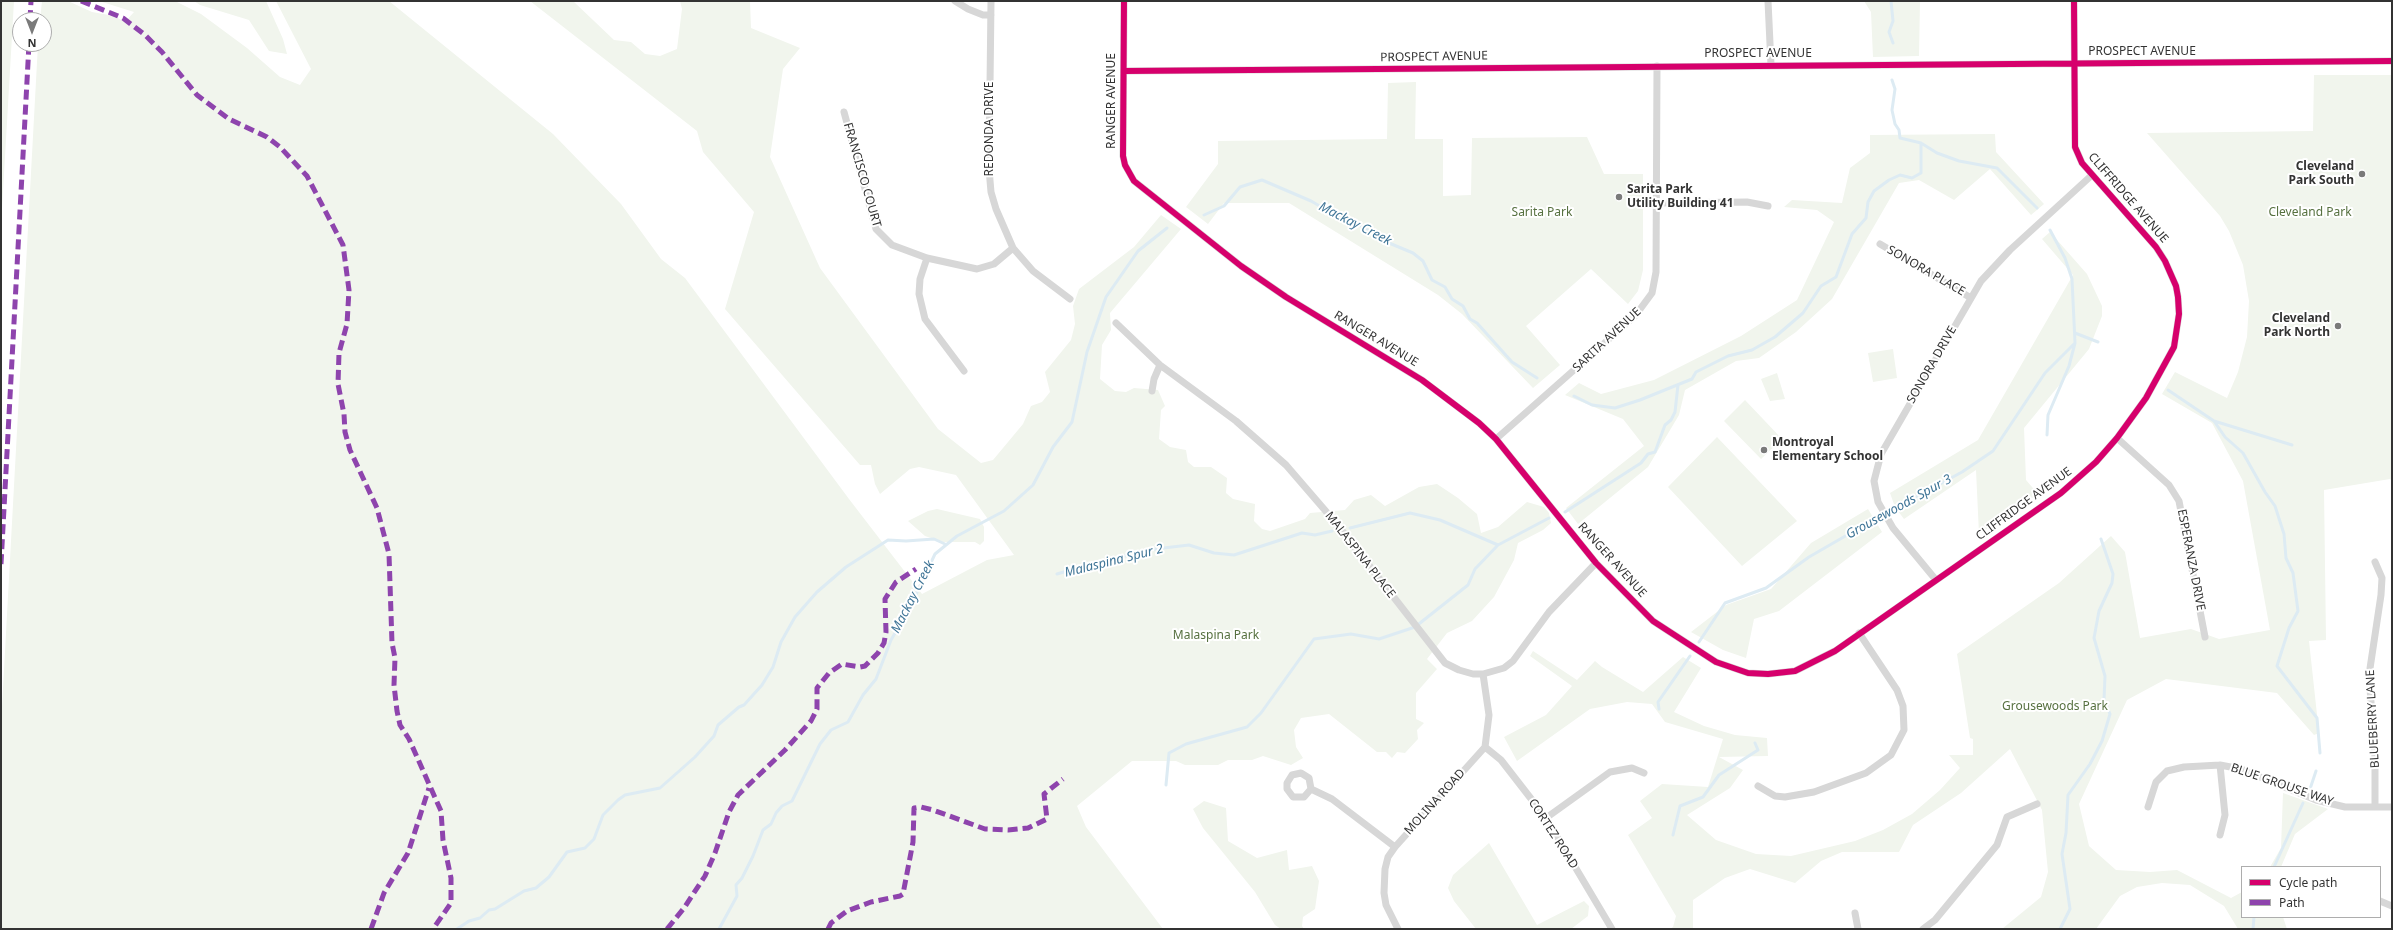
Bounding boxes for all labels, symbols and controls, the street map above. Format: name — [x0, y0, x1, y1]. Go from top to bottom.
north arrow — [12, 12, 52, 52]
text: N — [28, 36, 36, 51]
street label: PROSPECT AVENUE — [2088, 45, 2196, 59]
street label: PROSPECT AVENUE — [1704, 47, 1812, 61]
street label: PROSPECT AVENUE — [1380, 49, 1488, 65]
street label: RANGER AVENUE — [1105, 53, 1119, 149]
street label: REDONDA DRIVE — [983, 82, 997, 176]
street label: FRANCISCO COURT — [840, 121, 884, 229]
street label: CLIFFRIDGE AVENUE — [2085, 150, 2171, 246]
place label: Cleveland Park South — [2289, 160, 2354, 188]
marker: Cleveland Park South — [2357, 169, 2367, 179]
place label: Sarita Park Utility Building 41 — [1627, 183, 1734, 211]
marker: Sarita Park Utility Building 41 — [1614, 192, 1624, 202]
water label: Mackay Creek — [1316, 199, 1394, 249]
park label: Sarita Park — [1512, 206, 1572, 220]
park label: Cleveland Park — [2268, 206, 2352, 220]
street label: SONORA PLACE — [1884, 243, 1968, 299]
street label: SARITA AVENUE — [1570, 305, 1644, 375]
street label: RANGER AVENUE — [1331, 308, 1421, 370]
place label: Cleveland Park North — [2264, 312, 2330, 340]
marker: Cleveland Park North — [2333, 321, 2343, 331]
street label: SONORA DRIVE — [1904, 324, 1960, 406]
place label: Montroyal Elementary School — [1772, 436, 1883, 464]
marker: Montroyal Elementary School — [1759, 445, 1769, 455]
street label: CLIFFRIDGE AVENUE — [1973, 464, 2075, 544]
water label: Grousewoods Spur 3 — [1843, 471, 1955, 543]
street label: ESPERANZA DRIVE — [2174, 508, 2208, 612]
street label: MALASPINA PLACE — [1322, 509, 1398, 601]
street label: RANGER AVENUE — [1575, 520, 1649, 600]
water label: Malaspina Spur 2 — [1063, 541, 1165, 581]
water label: Mackay Creek — [888, 558, 938, 636]
park label: Malaspina Park — [1173, 629, 1259, 643]
street label: BLUEBERRY LANE — [2363, 669, 2383, 769]
park label: Grousewoods Park — [2002, 700, 2108, 714]
street label: BLUE GROUSE WAY — [2229, 761, 2335, 809]
street label: MOLINA ROAD — [1402, 766, 1468, 838]
street label: CORTEZ ROAD — [1525, 796, 1581, 872]
legend — [2241, 866, 2381, 918]
text: Cycle path — [2279, 874, 2337, 891]
text: Path — [2279, 894, 2305, 911]

